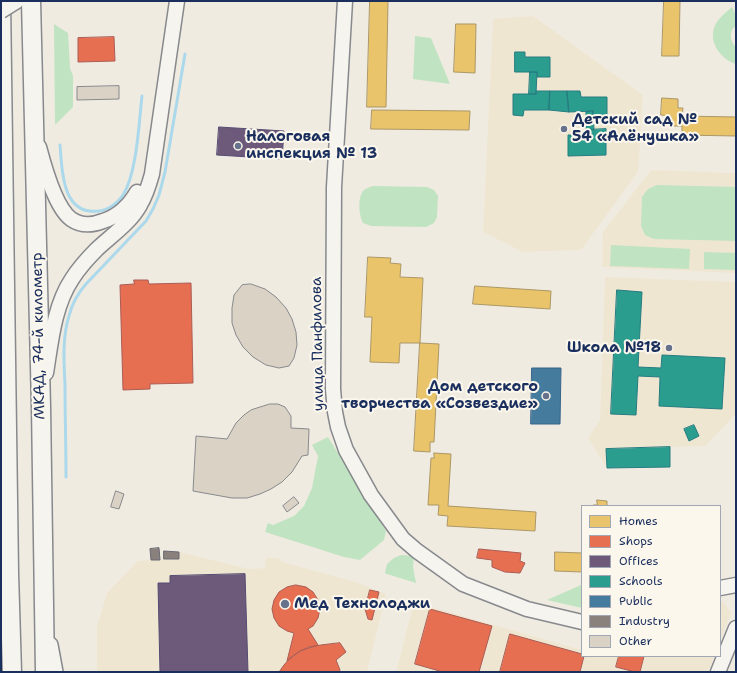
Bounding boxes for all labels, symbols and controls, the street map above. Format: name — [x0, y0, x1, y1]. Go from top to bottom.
place label: Детский сад № 54 «Алёнушка» — [572, 111, 699, 146]
marker: Детский сад № 54 «Алёнушка» — [559, 124, 569, 134]
place label: Налоговая инспекция № 13 — [246, 128, 377, 163]
marker: Налоговая инспекция № 13 — [233, 141, 243, 151]
street label: МКАД, 74-й километр — [29, 252, 49, 420]
street label: улица Панфилова — [308, 277, 328, 411]
place label: Школа №18 — [567, 339, 661, 357]
marker: Школа №18 — [664, 343, 674, 353]
place label: Дом детского творчества «Созвездие» — [341, 378, 538, 413]
marker: Дом детского творчества «Созвездие» — [541, 391, 551, 401]
legend — [581, 505, 721, 657]
text: Homes — [619, 513, 658, 529]
text: Shops — [619, 533, 653, 549]
text: Offices — [619, 553, 659, 569]
text: Schools — [619, 573, 663, 589]
text: Public — [619, 593, 653, 609]
place label: Мед Технолоджи — [294, 595, 430, 613]
marker: Мед Технолоджи — [279, 598, 291, 610]
text: Industry — [619, 613, 670, 629]
text: Other — [619, 633, 652, 649]

